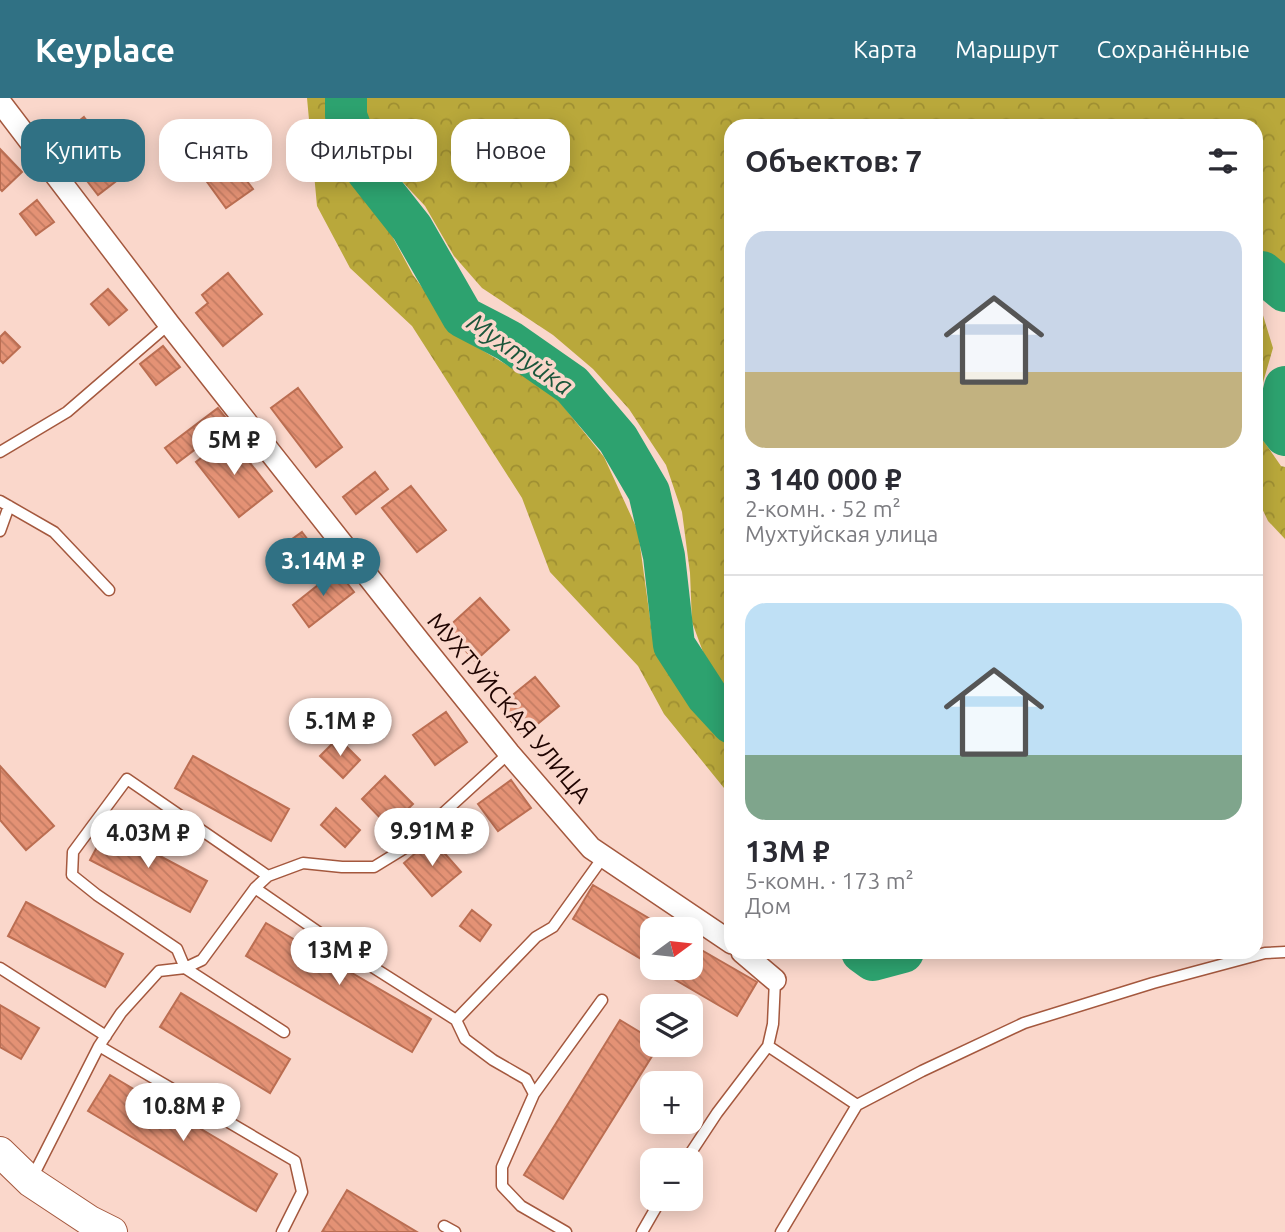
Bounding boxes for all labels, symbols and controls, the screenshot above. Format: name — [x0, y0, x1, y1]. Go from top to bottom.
text: Keyplace — [35, 31, 175, 68]
text: Карта — [853, 36, 917, 63]
text: Маршрут — [955, 36, 1059, 63]
text: Сохранённые — [1097, 36, 1250, 63]
chip: Купить — [21, 119, 145, 182]
chip: Снять — [159, 119, 272, 182]
chip: Фильтры — [286, 119, 437, 182]
chip: Новое — [451, 119, 570, 182]
icon: filters — [1204, 142, 1242, 180]
text: Объектов: 7 — [745, 144, 922, 178]
icon: home — [931, 277, 1057, 403]
water label: Мухтуйка — [462, 307, 578, 400]
pin: 5M ₽ — [193, 418, 275, 477]
text: 5M ₽ — [208, 427, 260, 452]
text: 3 140 000 ₽ — [745, 462, 902, 496]
text: 2-комн. · 52 m² — [745, 496, 901, 521]
text: Мухтуйская улица — [745, 521, 938, 546]
pin: 3.14M ₽ — [258, 538, 388, 598]
text: 3.14M ₽ — [281, 548, 365, 573]
street label: МУХТУЙСКАЯ УЛИЦА — [422, 607, 598, 808]
icon: home — [931, 649, 1057, 775]
pin: 5.1M ₽ — [283, 698, 397, 758]
text: 5.1M ₽ — [305, 708, 375, 733]
pin: 9.91M ₽ — [367, 808, 497, 868]
pin: 4.03M ₽ — [83, 810, 213, 870]
text: 9.91M ₽ — [390, 818, 474, 843]
text: 4.03M ₽ — [106, 820, 190, 845]
text: 13M ₽ — [745, 834, 830, 868]
text: 5-комн. · 173 m² — [745, 868, 914, 893]
text: Дом — [745, 893, 791, 918]
north arrow — [640, 917, 704, 980]
map controls — [640, 917, 703, 1211]
pin: 13M ₽ — [290, 928, 388, 987]
text: 13M ₽ — [307, 937, 371, 962]
button: layers — [640, 994, 703, 1057]
button: + — [640, 1071, 703, 1134]
pin: 10.8M ₽ — [118, 1084, 248, 1143]
text: 10.8M ₽ — [141, 1093, 225, 1118]
button: − — [640, 1148, 703, 1211]

